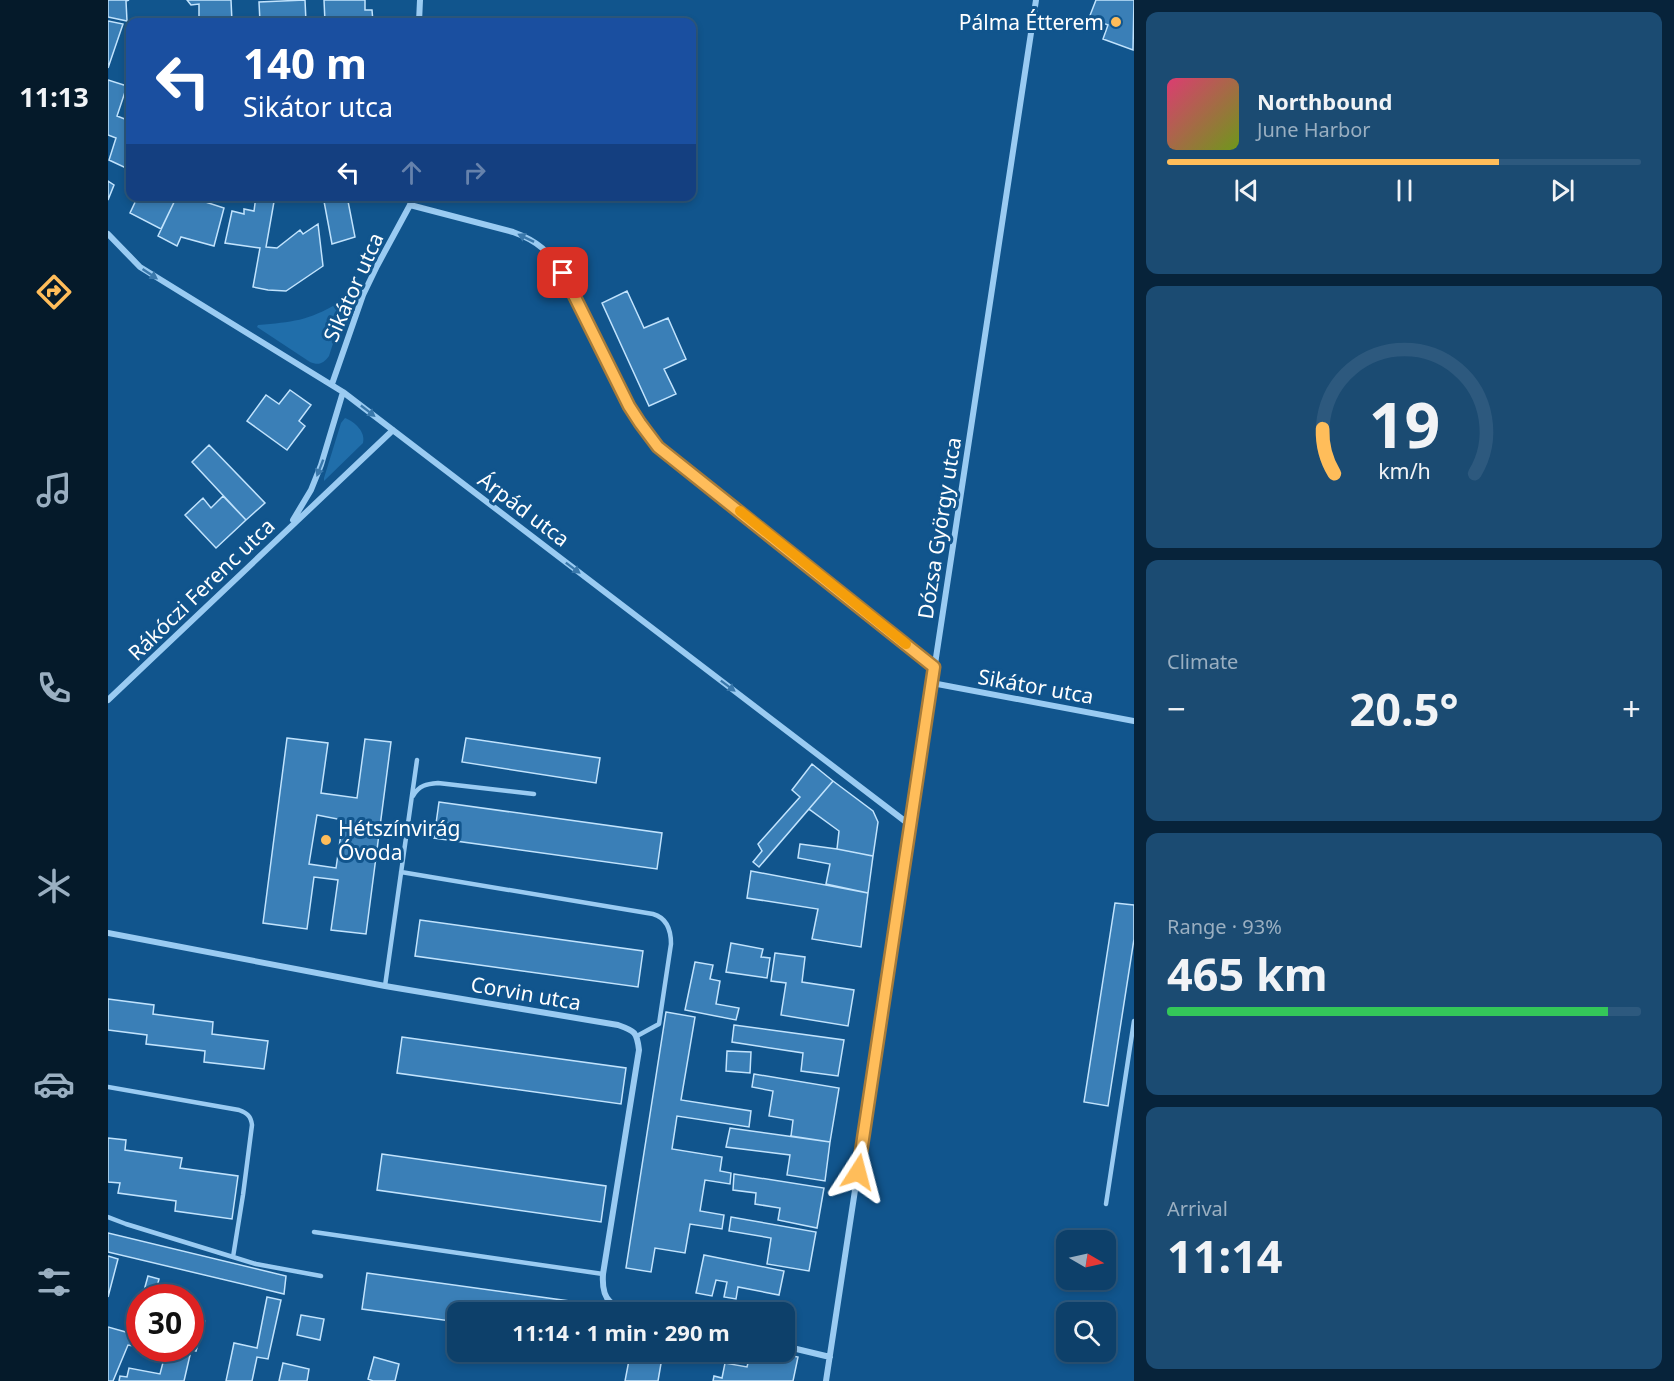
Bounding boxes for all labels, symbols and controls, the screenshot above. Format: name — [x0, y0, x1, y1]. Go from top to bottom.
place label: Pálma Étterem — [959, 8, 1104, 36]
marker: Pálma Étterem — [1109, 15, 1123, 29]
text: 140 m — [243, 34, 367, 91]
icon: left — [144, 42, 222, 120]
text: 11:13 — [19, 78, 89, 115]
text: Northbound — [1257, 86, 1392, 116]
text: Sikátor utca — [243, 88, 393, 125]
text: June Harbor — [1257, 116, 1371, 143]
icon: left — [332, 156, 365, 189]
icon: ahead — [395, 156, 428, 189]
icon: right — [458, 156, 491, 189]
icon: previous — [1230, 174, 1263, 207]
icon: pause — [1388, 174, 1421, 207]
icon: next — [1546, 174, 1579, 207]
street label: Sikátor utca — [316, 228, 390, 346]
one-way arrow — [517, 233, 534, 242]
pin — [537, 247, 588, 298]
icon: arrive — [546, 256, 579, 289]
one-way arrow — [142, 268, 158, 280]
icon: directions — [33, 271, 75, 313]
text: 19 — [1368, 381, 1440, 466]
one-way arrow — [361, 405, 376, 417]
street label: Dózsa György utca — [911, 435, 967, 621]
text: km/h — [1378, 456, 1430, 485]
one-way arrow — [315, 459, 324, 477]
street label: Árpád utca — [473, 465, 575, 553]
icon: music — [33, 469, 75, 511]
street label: Rákóczi Ferenc utca — [122, 512, 280, 666]
one-way arrow — [565, 562, 581, 574]
text: Climate — [1167, 648, 1238, 675]
street label: Sikátor utca — [976, 662, 1096, 710]
icon: phone — [33, 667, 75, 709]
text: 20.5° — [1350, 678, 1458, 739]
one-way arrow — [721, 680, 736, 692]
text: − — [1167, 686, 1186, 731]
text: + — [1622, 686, 1641, 731]
place label: Hétszínvirág Óvoda — [338, 814, 460, 866]
marker: Hétszínvirág Óvoda — [319, 833, 333, 847]
icon: climate — [33, 865, 75, 907]
text: Range · 93% — [1167, 913, 1282, 940]
text: 465 km — [1167, 943, 1328, 1004]
street label: Corvin utca — [469, 970, 583, 1016]
icon: car — [33, 1063, 75, 1105]
position arrow — [826, 1140, 890, 1204]
text: Arrival — [1167, 1195, 1228, 1222]
text: 11:14 — [1167, 1225, 1283, 1286]
north arrow — [1056, 1230, 1116, 1290]
map controls — [1056, 1230, 1116, 1362]
icon: filters — [33, 1261, 75, 1303]
speed limit sign: 30 — [126, 1284, 204, 1362]
button: search — [1056, 1302, 1116, 1362]
text: 11:14 · 1 min · 290 m — [512, 1317, 730, 1347]

